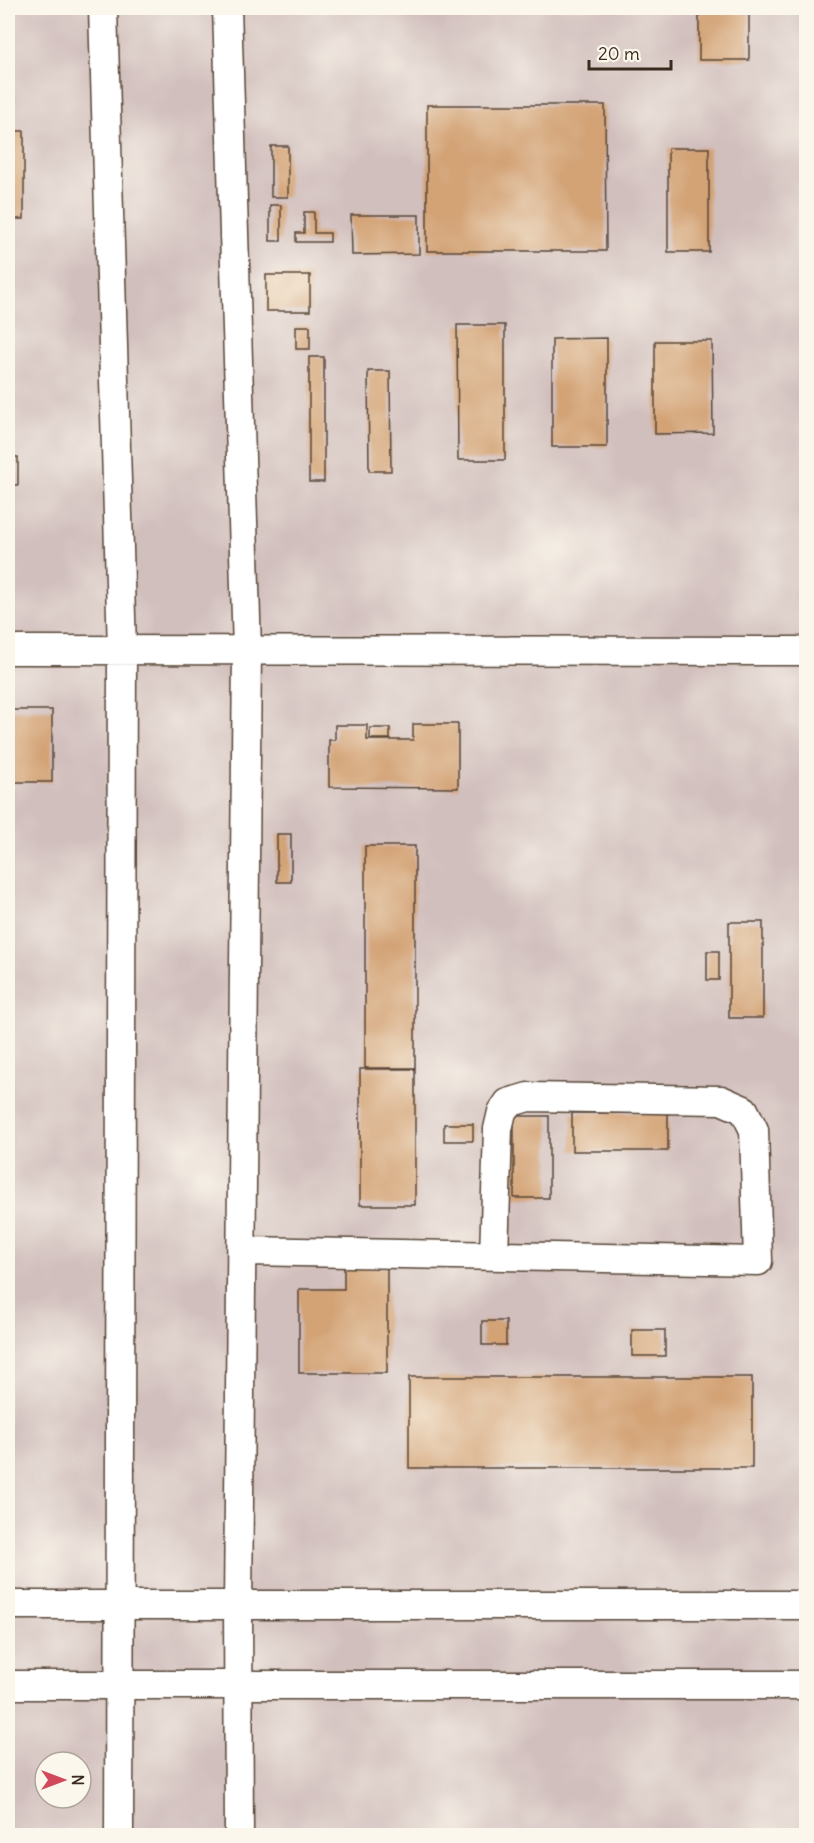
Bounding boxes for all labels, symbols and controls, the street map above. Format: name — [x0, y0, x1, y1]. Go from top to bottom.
scale bar — [589, 33, 672, 71]
text: 20 m — [598, 42, 640, 65]
north arrow — [33, 1750, 93, 1810]
text: N — [68, 1774, 88, 1786]

